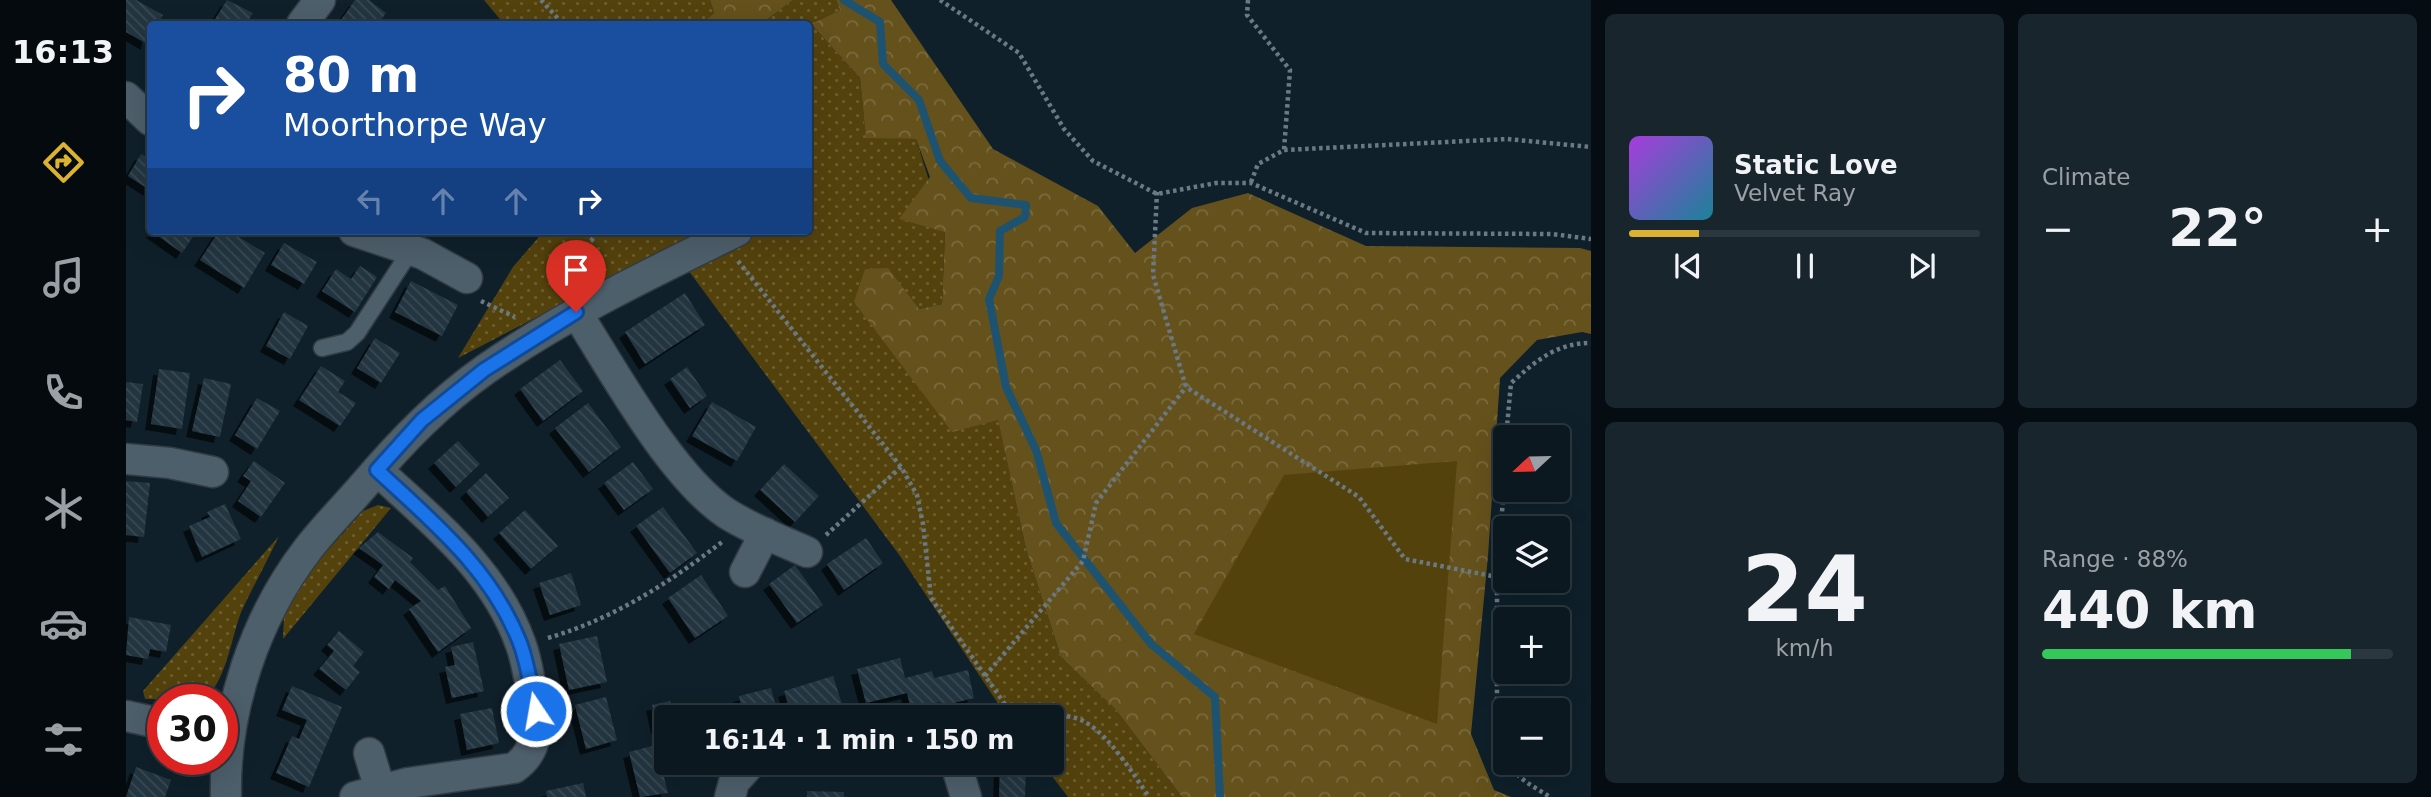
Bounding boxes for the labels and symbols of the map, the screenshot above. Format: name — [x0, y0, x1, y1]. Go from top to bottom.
pin — [546, 240, 606, 312]
north arrow — [1493, 425, 1570, 502]
position arrow — [499, 674, 573, 748]
speed limit sign: 30 — [147, 684, 238, 775]

